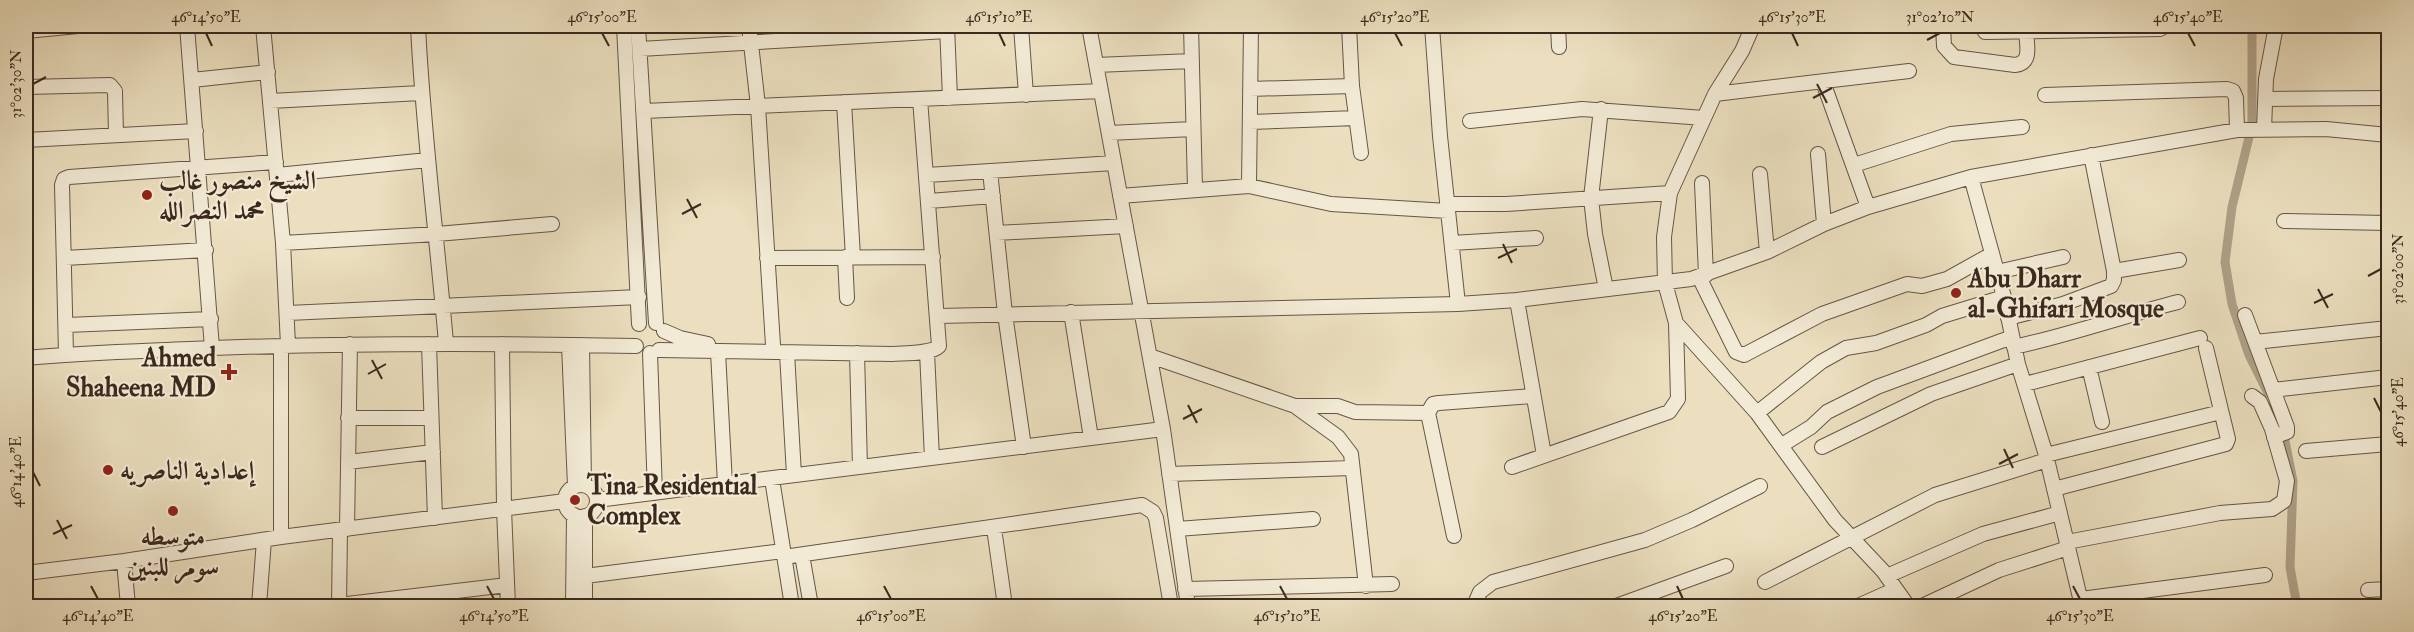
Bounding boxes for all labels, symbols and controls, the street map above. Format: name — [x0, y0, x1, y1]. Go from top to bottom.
text: 46°14'50"E — [171, 8, 241, 27]
text: 46°15'00"E — [567, 8, 637, 27]
text: 46°15'10"E — [966, 8, 1033, 27]
text: 46°15'20"E — [1360, 8, 1430, 27]
text: 46°15'30"E — [1758, 8, 1826, 27]
text: 31°02'10"N — [1906, 8, 1975, 27]
text: 46°15'40"E — [2153, 8, 2223, 27]
text: 31°02'30"N — [7, 49, 26, 118]
place label: الشيخ منصور غالب محمد النصرالله — [159, 165, 316, 228]
marker: الشيخ منصور غالب محمد النصرالله — [140, 188, 154, 202]
text: 31°02'00"N — [2389, 233, 2408, 304]
place label: Abu Dharr al-Ghifari Mosque — [1967, 263, 2164, 326]
marker: Abu Dharr al-Ghifari Mosque — [1949, 286, 1963, 300]
place label: Ahmed Shaheena MD — [66, 342, 216, 404]
marker: Ahmed Shaheena MD — [220, 363, 238, 381]
text: 46°15'40"E — [2389, 377, 2408, 447]
text: 46°14'40"E — [7, 436, 26, 508]
place label: إعدادية الناصريه — [120, 455, 257, 488]
marker: إعدادية الناصريه — [101, 463, 115, 477]
place label: Tina Residential Complex — [586, 470, 757, 533]
marker: Tina Residential Complex — [568, 493, 582, 507]
marker: متوسطه سومر للبنين — [166, 504, 180, 518]
place label: متوسطه سومر للبنين — [127, 521, 219, 585]
text: 46°14'40"E — [62, 607, 134, 626]
text: 46°14'50"E — [459, 607, 529, 626]
text: 46°15'00"E — [856, 607, 926, 626]
text: 46°15'10"E — [1254, 607, 1321, 626]
text: 46°15'20"E — [1648, 607, 1718, 626]
text: 46°15'30"E — [2046, 607, 2114, 626]

